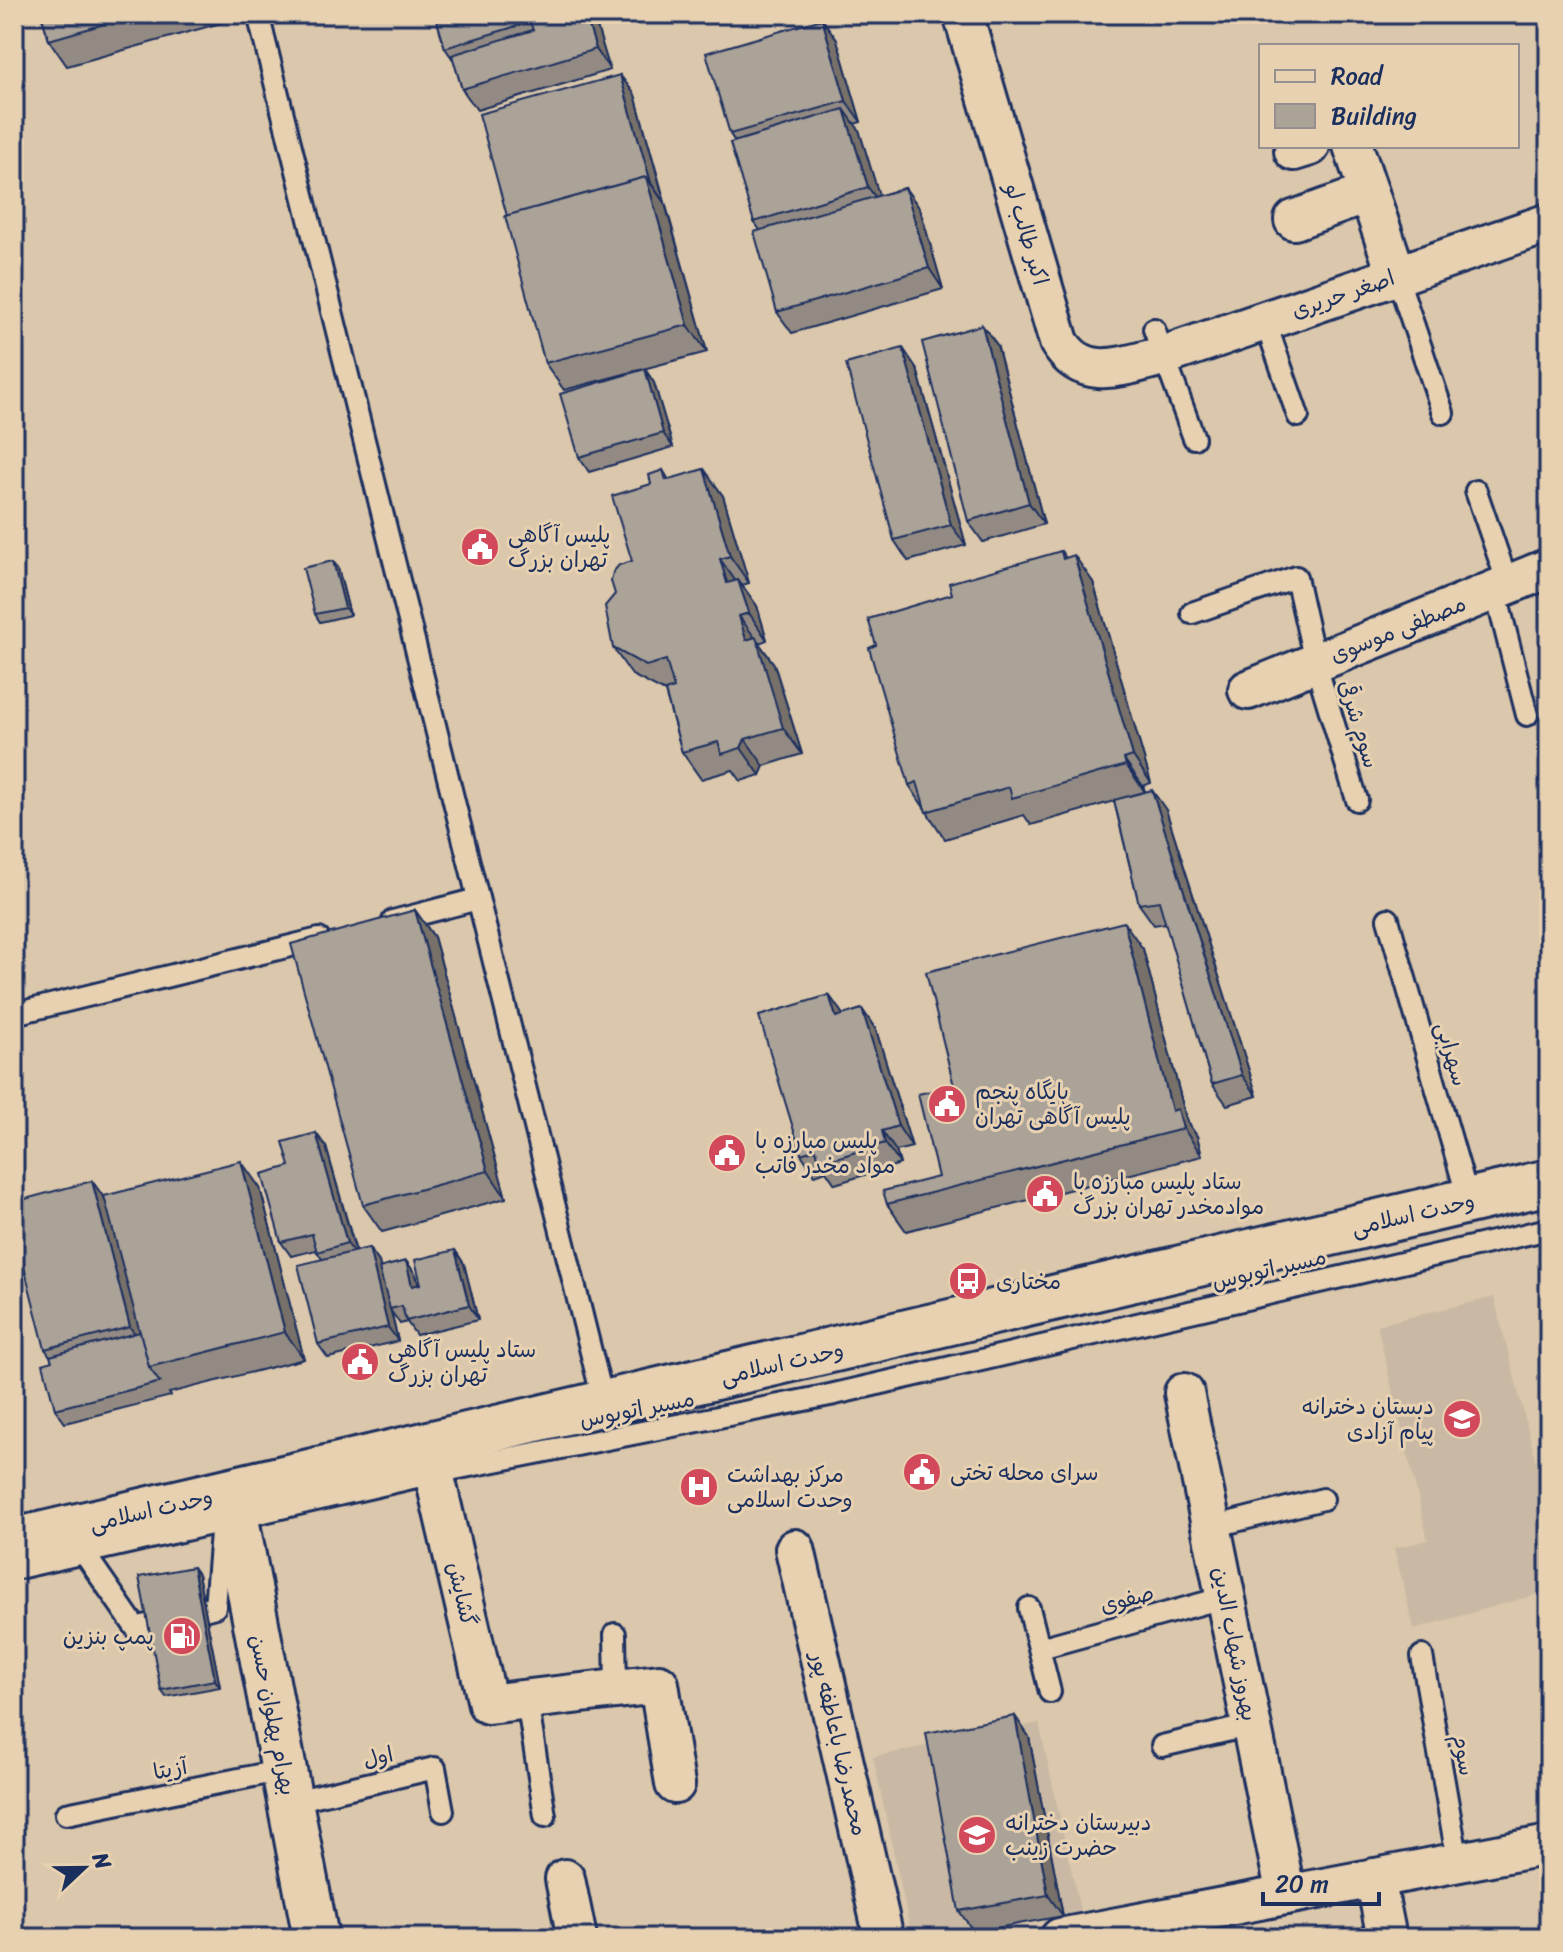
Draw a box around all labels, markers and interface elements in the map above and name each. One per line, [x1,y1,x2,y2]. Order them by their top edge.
legend [1259,44,1519,148]
text: Road [1331,55,1385,97]
text: Building [1331,95,1417,137]
street label: اکبر طالب لو [994,177,1060,290]
street label: اصغر حریری [1286,258,1400,330]
place label: پلیس آگاهی تهران بزرگ [508,515,610,579]
public building icon: پلیس آگاهی تهران بزرگ [459,526,501,568]
street label: مصطفی موسوی [1324,584,1472,674]
street label: سوم شرقی [1327,675,1391,773]
street label: سهرابی [1424,1017,1480,1091]
place label: پایگاه پنجم پلیس آگاهی تهران [975,1072,1131,1136]
public building icon: پایگاه پنجم پلیس آگاهی تهران [926,1083,968,1125]
place label: پلیس مبارزه با مواد مخدر فاتب [755,1121,895,1185]
public building icon: پلیس مبارزه با مواد مخدر فاتب [706,1132,748,1174]
place label: ستاد پلیس مبارزه با موادمخدر تهران بزرگ [1073,1162,1264,1226]
public building icon: ستاد پلیس مبارزه با موادمخدر تهران بزرگ [1024,1173,1066,1215]
street label: وحدت اسلامی [1347,1181,1479,1247]
street label: مسیر اتوبوس [1208,1237,1330,1301]
bus stop icon: مختاری [947,1260,989,1302]
place label: مختاری [996,1262,1061,1301]
place label: ستاد پلیس آگاهی تهران بزرگ [388,1330,536,1394]
street label: وحدت اسلامی [716,1330,848,1396]
public building icon: ستاد پلیس آگاهی تهران بزرگ [339,1341,381,1383]
street label: مسیر اتوبوس [576,1379,698,1439]
place label: دبستان دخترانه پیام آزادی [1302,1387,1434,1451]
school or university icon: دبستان دخترانه پیام آزادی [1441,1398,1483,1440]
public building icon: سرای محله تختی [901,1451,943,1493]
place label: سرای محله تختی [950,1453,1099,1492]
place label: مرکز بهداشت وحدت اسلامی [727,1455,853,1519]
hospital icon: مرکز بهداشت وحدت اسلامی [678,1466,720,1508]
street label: وحدت اسلامی [85,1477,217,1543]
street label: گشایش [436,1558,488,1630]
street label: بهروز شهاب الدین [1201,1563,1269,1725]
street label: صفوی [1095,1573,1159,1625]
fuel station icon: پمپ بنزین [161,1615,203,1657]
place label: پمپ بنزین [63,1617,154,1656]
street label: بهرام پهلوان حسن [238,1631,308,1799]
street label: محمدرضا باعاطفه پور [798,1646,879,1840]
street label: سوم [1441,1731,1487,1779]
street label: اول [359,1735,397,1779]
street label: آزیتا [149,1746,192,1791]
place label: دبیرستان دخترانه حضرت زینب [1005,1803,1151,1867]
school or university icon: دبیرستان دخترانه حضرت زینب [956,1814,998,1856]
north arrow [44,1828,124,1908]
text: N [81,1845,123,1876]
scale bar [1263,1856,1379,1906]
text: 20 m [1275,1863,1329,1905]

